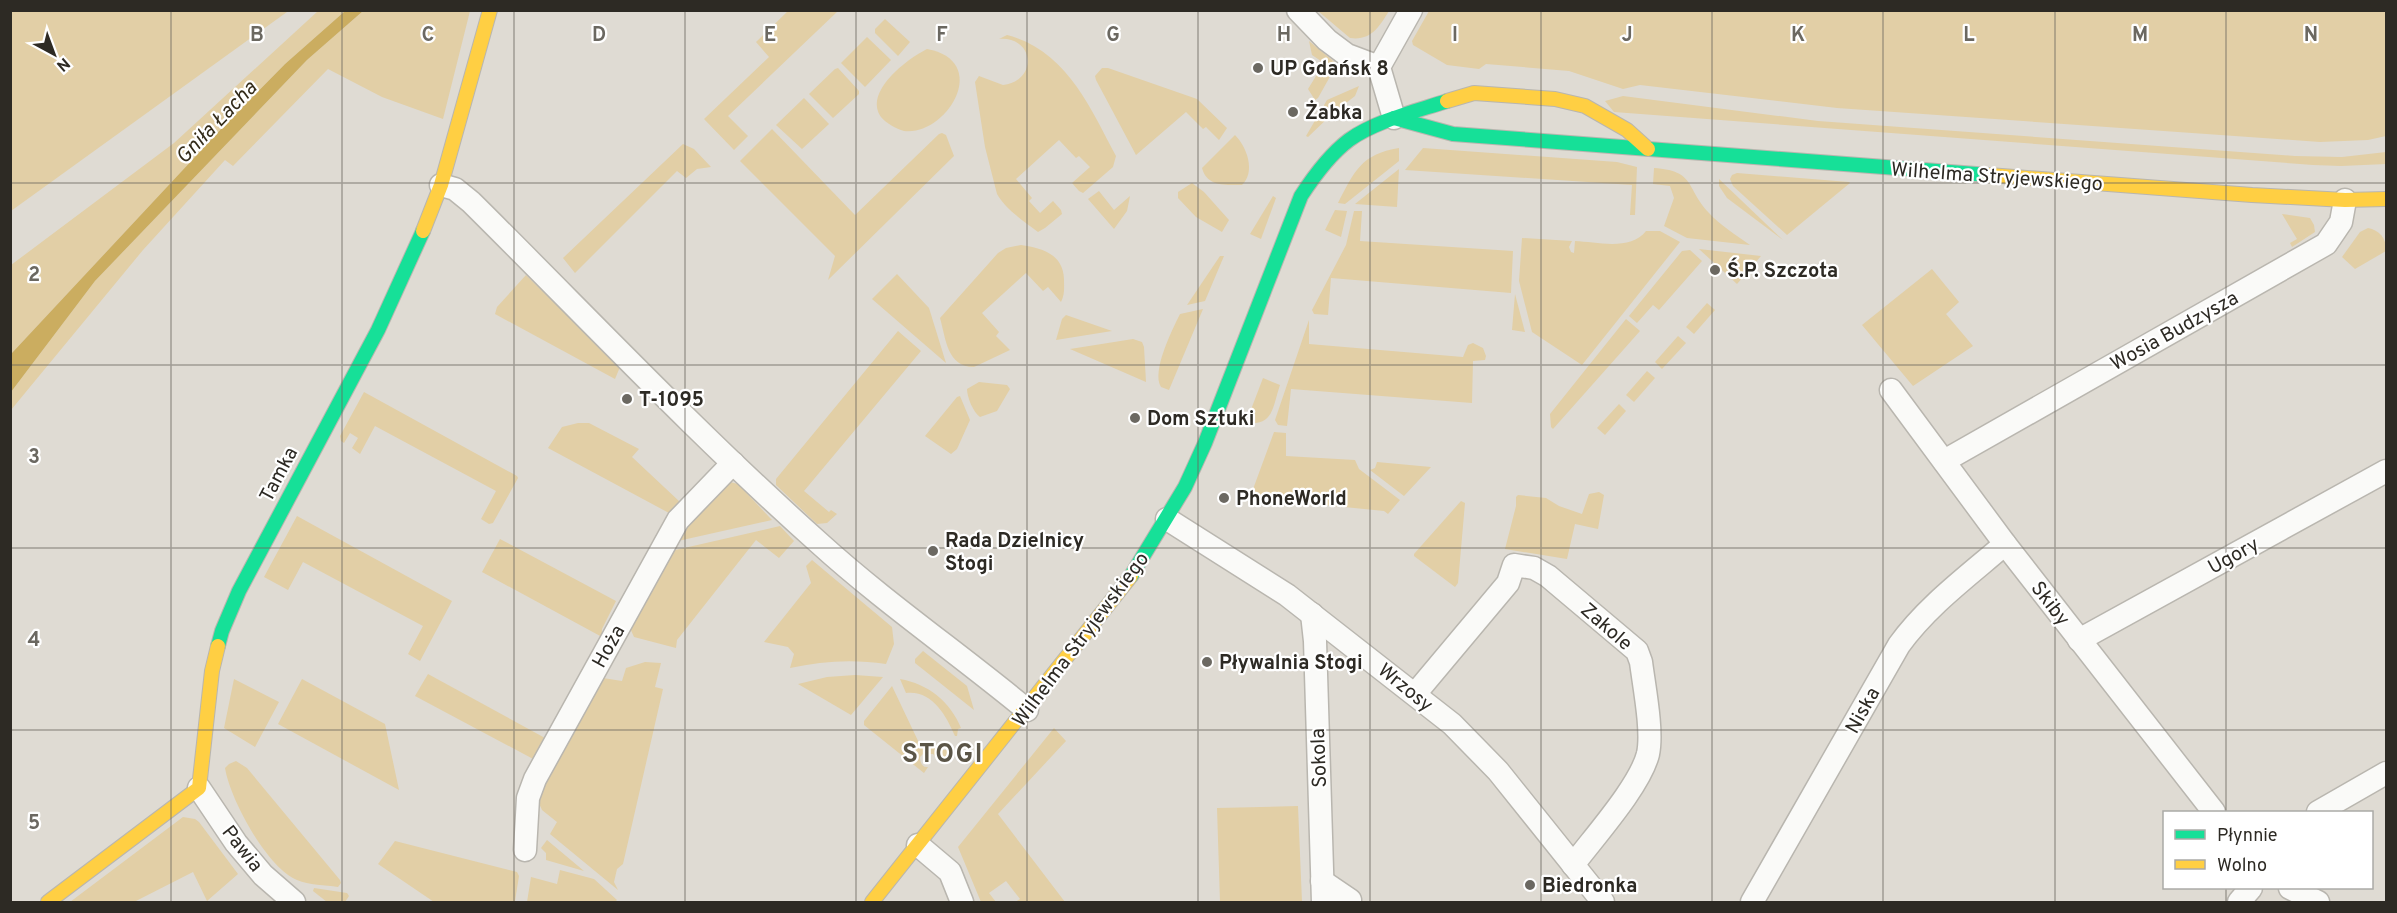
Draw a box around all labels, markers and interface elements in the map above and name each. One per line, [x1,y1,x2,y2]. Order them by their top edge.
text: B [250,23,264,49]
text: C [422,23,434,49]
text: D [592,23,606,49]
text: E [764,23,776,49]
text: F [936,23,948,49]
text: G [1106,23,1120,49]
text: H [1277,23,1291,49]
text: I [1452,23,1458,49]
text: J [1621,23,1633,49]
text: K [1791,23,1805,49]
text: L [1963,23,1975,49]
text: M [2132,23,2148,49]
text: N [2304,23,2318,49]
north arrow [24,24,84,84]
text: N [52,52,73,75]
place label: UP Gdańsk 8 [1270,57,1389,83]
marker: UP Gdańsk 8 [1251,61,1265,75]
water label: Gniła Łacha [171,75,264,170]
place label: Żabka [1305,99,1363,127]
marker: Żabka [1286,105,1300,119]
street label: Wilhelma Stryjewskiego [1890,158,2104,198]
place label: Ś.P. Szczota [1727,257,1838,285]
text: 2 [28,263,40,289]
marker: Ś.P. Szczota [1708,263,1722,277]
street label: Wosia Budzysza [2106,286,2244,378]
place label: T-1095 [639,388,704,414]
marker: T-1095 [620,392,634,406]
place label: Dom Sztuki [1147,407,1255,433]
marker: Dom Sztuki [1128,411,1142,425]
street label: Tamka [255,443,305,507]
text: 3 [28,445,40,471]
place label: PhoneWorld [1236,487,1347,513]
marker: PhoneWorld [1217,491,1231,505]
place label: Rada Dzielnicy Stogi [945,529,1084,578]
street label: Ugory [2204,532,2264,581]
marker: Rada Dzielnicy Stogi [926,544,940,558]
street label: Wilhelma Stryjewskiego [1007,548,1156,733]
street label: Skiby [2024,577,2075,632]
street label: Zakole [1574,598,1637,657]
street label: Hoża [587,621,632,673]
text: 4 [28,628,40,654]
place label: Pływalnia Stogi [1219,651,1363,677]
marker: Pływalnia Stogi [1200,655,1214,669]
street label: Wrzosy [1372,658,1438,719]
street label: Niska [1840,683,1887,739]
street label: Sokola [1306,728,1334,788]
district label: STOGI [902,739,984,772]
text: 5 [28,811,40,837]
legend [2163,811,2373,889]
street label: Pawia [215,821,268,878]
text: Płynnie [2217,825,2278,848]
text: Wolno [2217,855,2267,878]
place label: Biedronka [1542,874,1637,900]
marker: Biedronka [1523,878,1537,892]

